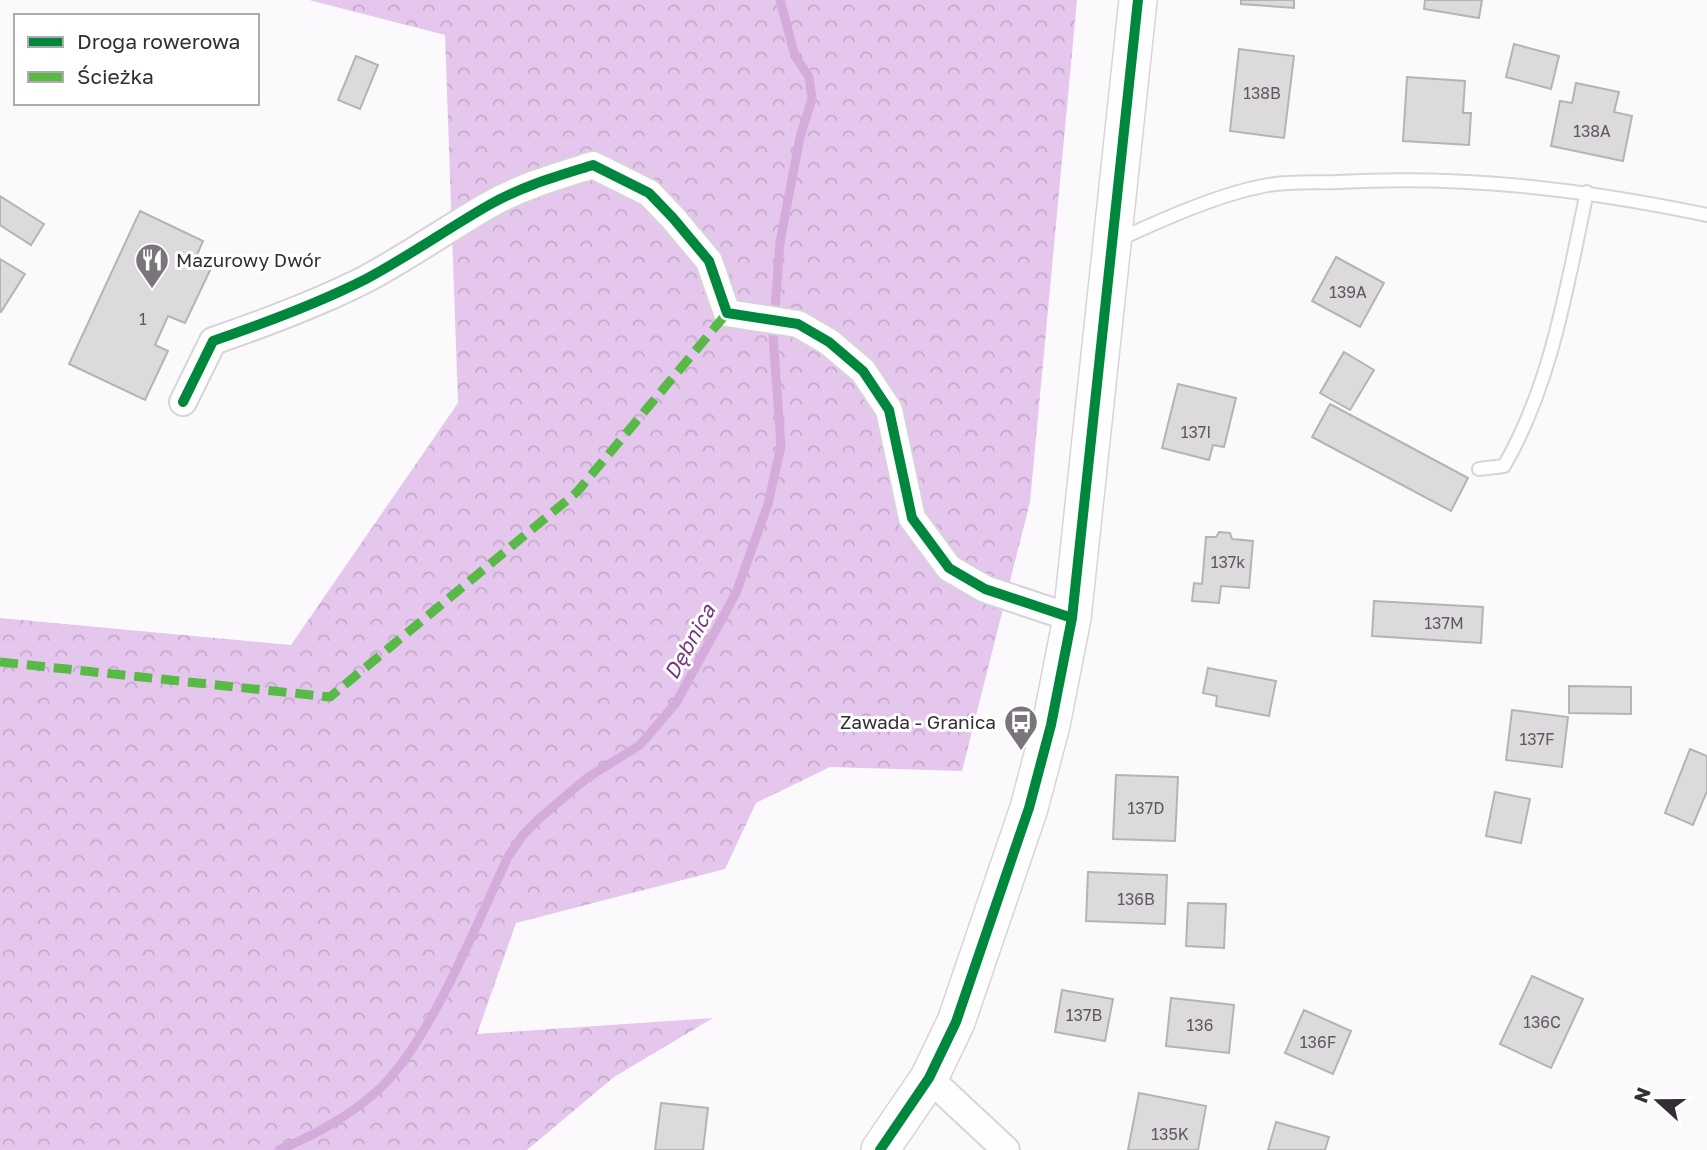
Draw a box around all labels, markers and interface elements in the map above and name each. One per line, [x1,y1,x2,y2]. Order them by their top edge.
legend [14,14,259,105]
text: Droga rowerowa [77,28,240,54]
text: Ścieżka [77,63,154,89]
house number: 138B [1243,83,1281,103]
house number: 138A [1573,121,1611,141]
restaurant icon: Mazurowy Dwór [133,241,171,290]
place label: Mazurowy Dwór [176,248,322,271]
house number: 139A [1329,282,1367,302]
house number: 1 [139,309,147,329]
house number: 137I [1181,422,1211,442]
house number: 137k [1211,552,1245,572]
water label: Dębnica [658,599,721,684]
house number: 137M [1424,613,1464,633]
bus stop icon: Zawada - Granica [1002,703,1040,752]
place label: Zawada - Granica [840,710,996,733]
house number: 137F [1519,729,1555,749]
house number: 137D [1128,798,1164,818]
house number: 136B [1117,889,1155,909]
house number: 137B [1066,1005,1102,1025]
house number: 136C [1523,1012,1561,1032]
house number: 136 [1187,1015,1213,1035]
house number: 136F [1300,1032,1336,1052]
north arrow [1623,1066,1693,1136]
text: N [1628,1084,1655,1106]
house number: 135K [1151,1124,1189,1144]

